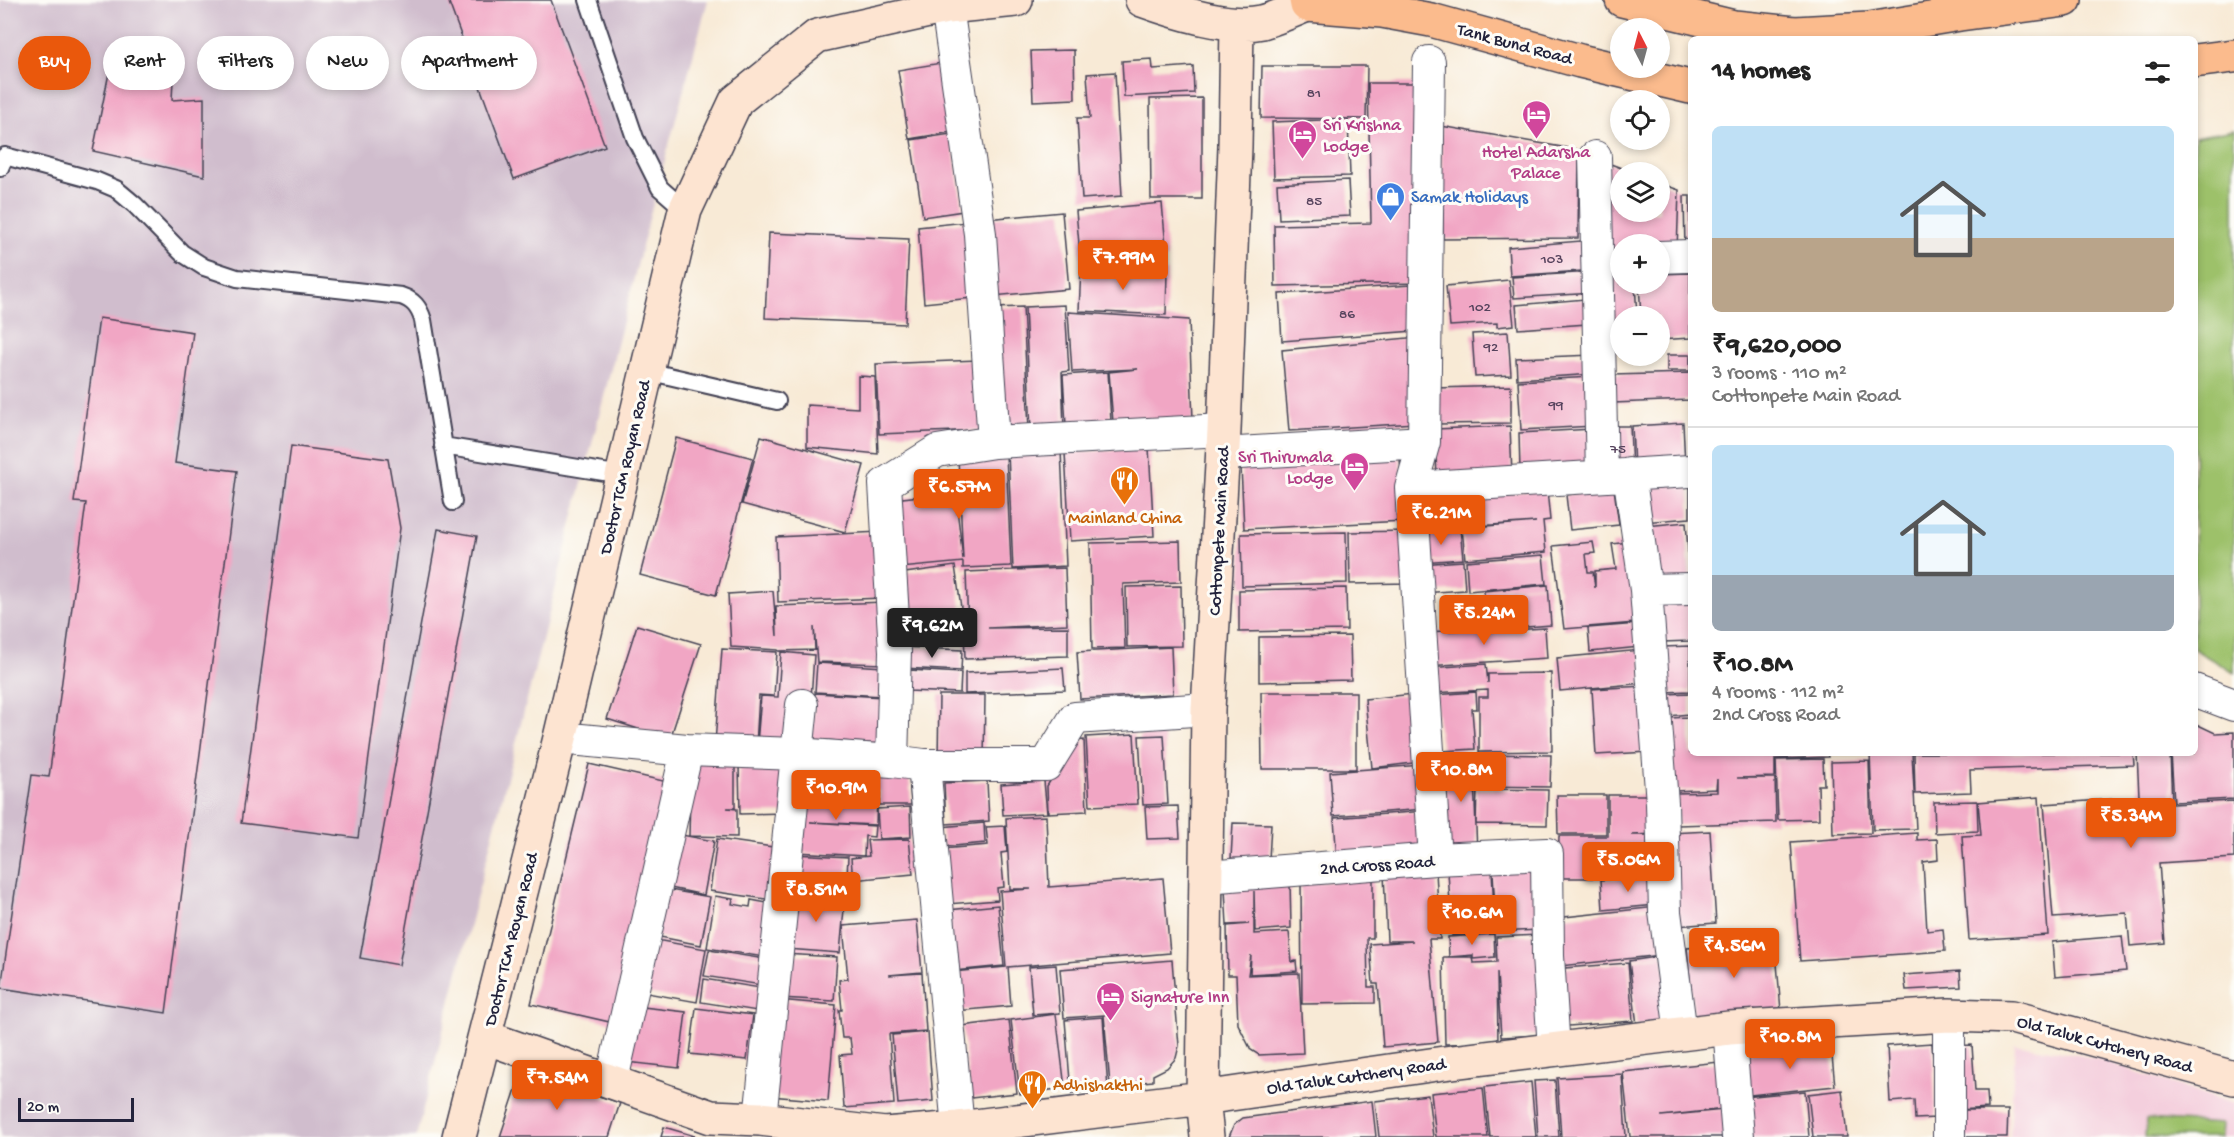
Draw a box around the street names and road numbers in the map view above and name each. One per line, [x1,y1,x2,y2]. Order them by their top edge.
street label: Tank Bund Road [1454,20,1575,71]
street label: Doctor TCM Royan Road [596,377,657,557]
street label: Cottonpete Main Road [1206,445,1235,616]
street label: Doctor TCM Royan Road [480,849,544,1029]
street label: 2nd Cross Road [1319,852,1436,881]
street label: Old Taluk Cutchery Road [2014,1012,2196,1079]
street label: Old Taluk Cutchery Road [1265,1054,1449,1100]

